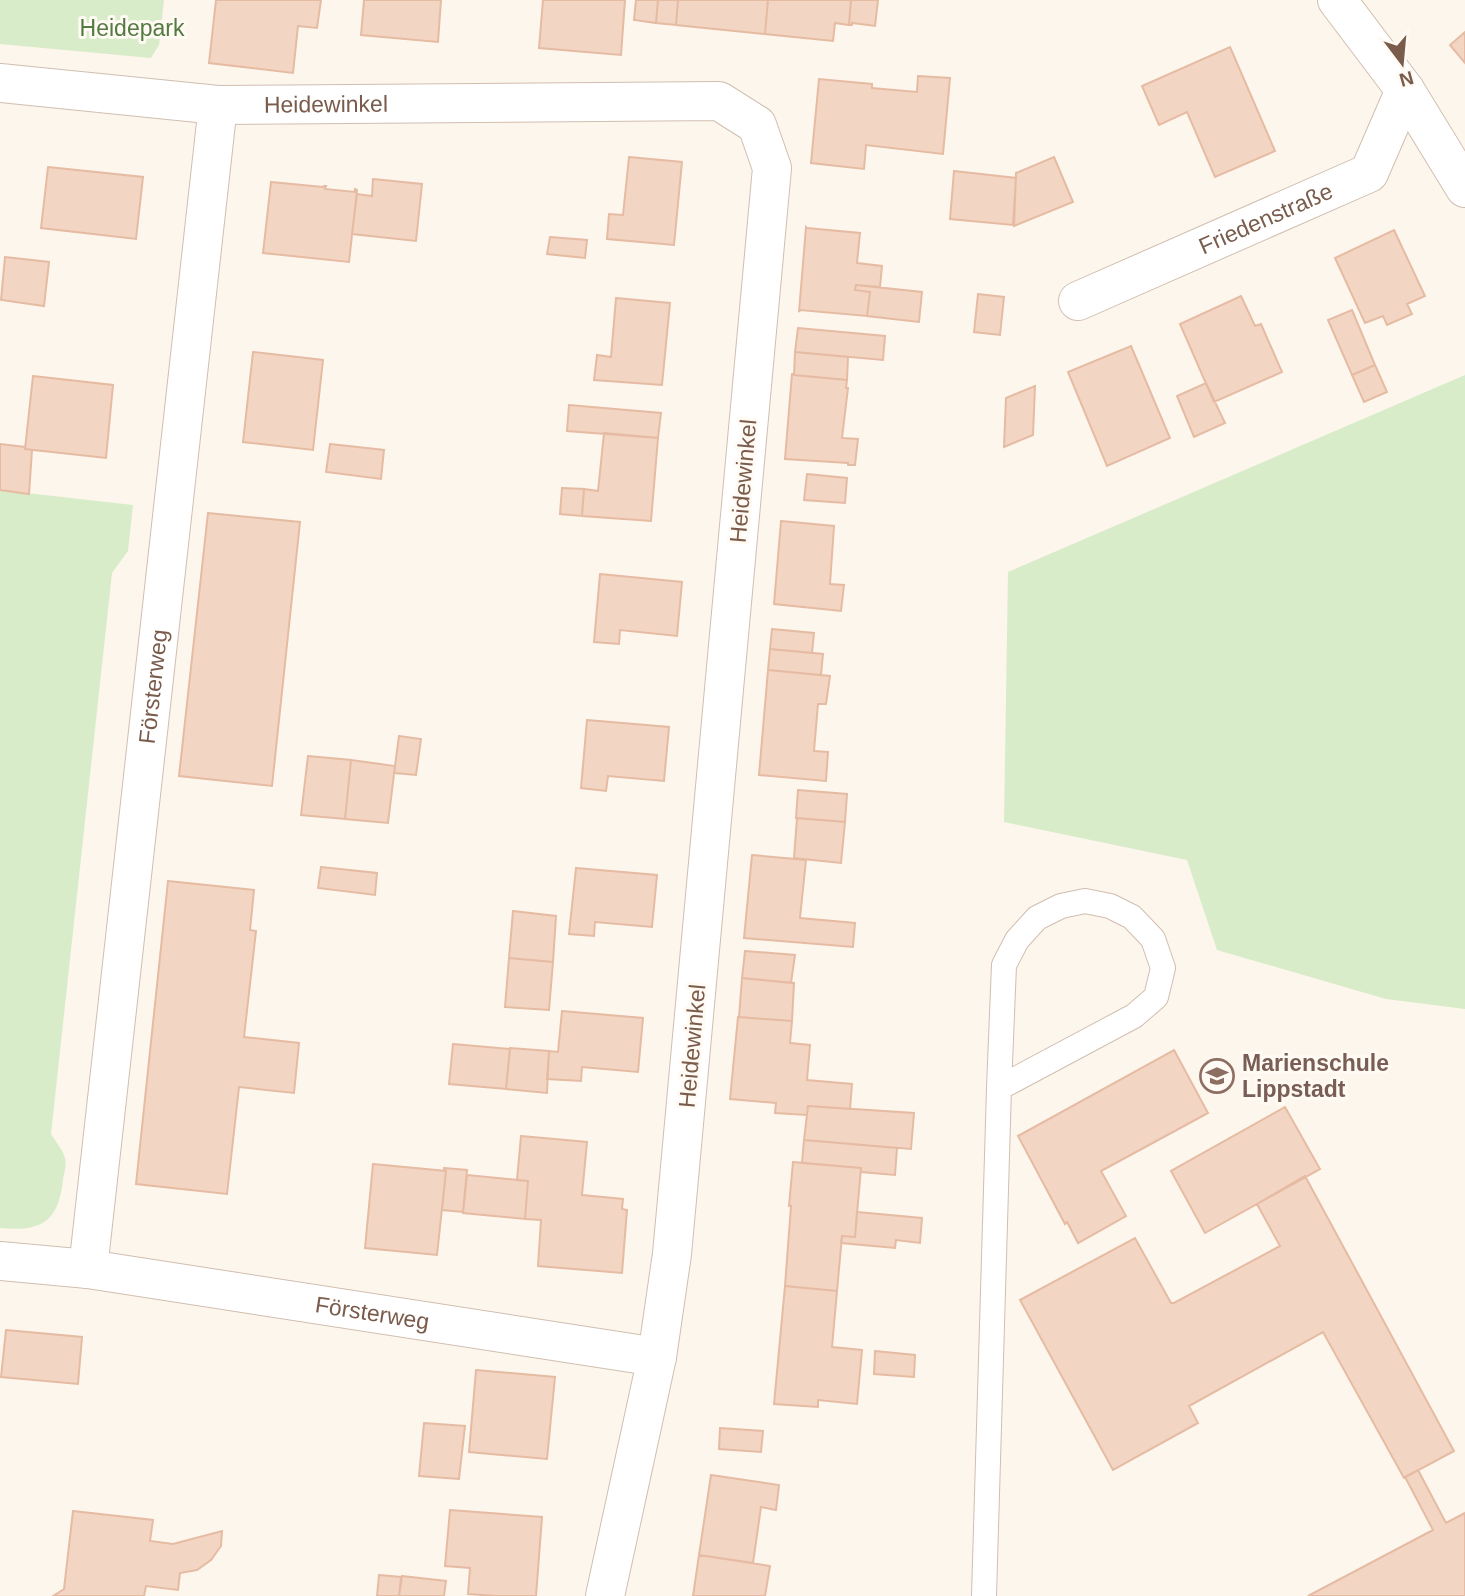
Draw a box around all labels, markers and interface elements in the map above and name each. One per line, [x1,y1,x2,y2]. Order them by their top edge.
park label: Heidepark [80,15,185,41]
north arrow [1367,28,1437,98]
text: N [1397,67,1416,91]
street label: Heidewinkel [264,91,388,118]
street label: Friedenstraße [1195,178,1336,259]
street label: Heidewinkel [725,418,761,544]
street label: Försterweg [134,628,172,745]
street label: Heidewinkel [674,983,710,1109]
place label: Marienschule Lippstadt [1242,1050,1389,1102]
school or university icon: Marienschule Lippstadt [1198,1057,1236,1095]
street label: Försterweg [313,1291,431,1335]

